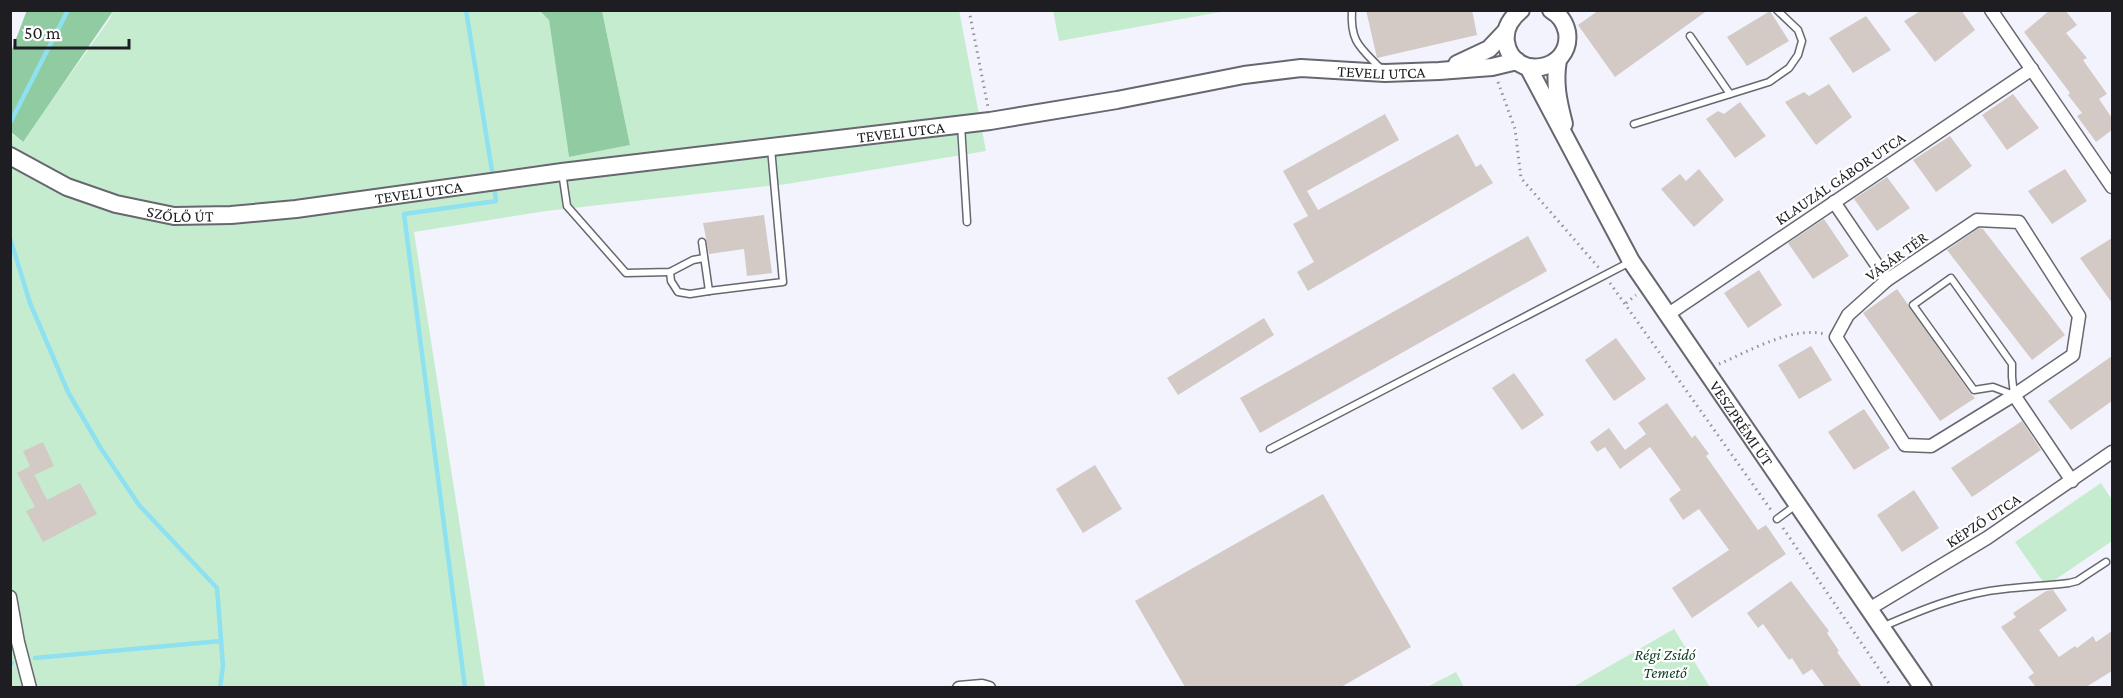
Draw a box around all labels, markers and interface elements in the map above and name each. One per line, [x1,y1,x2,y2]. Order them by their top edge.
scale bar [15,12,129,50]
text: 50 m [24,23,61,43]
street label: TEVELI UTCA [1337,62,1427,82]
street label: TEVELI UTCA [856,118,946,146]
street label: KLAUZÁL GÁBOR UTCA [1772,128,1909,228]
street label: TEVELI UTCA [374,178,464,207]
street label: SZŐLŐ ÚT [145,203,214,225]
street label: VÁSÁR TÉR [1862,228,1931,285]
street label: VESZPRÉMI ÚT [1706,378,1777,469]
street label: KÉPZŐ UTCA [1943,490,2024,551]
park label: Régi Zsidó Temető [1634,646,1697,681]

